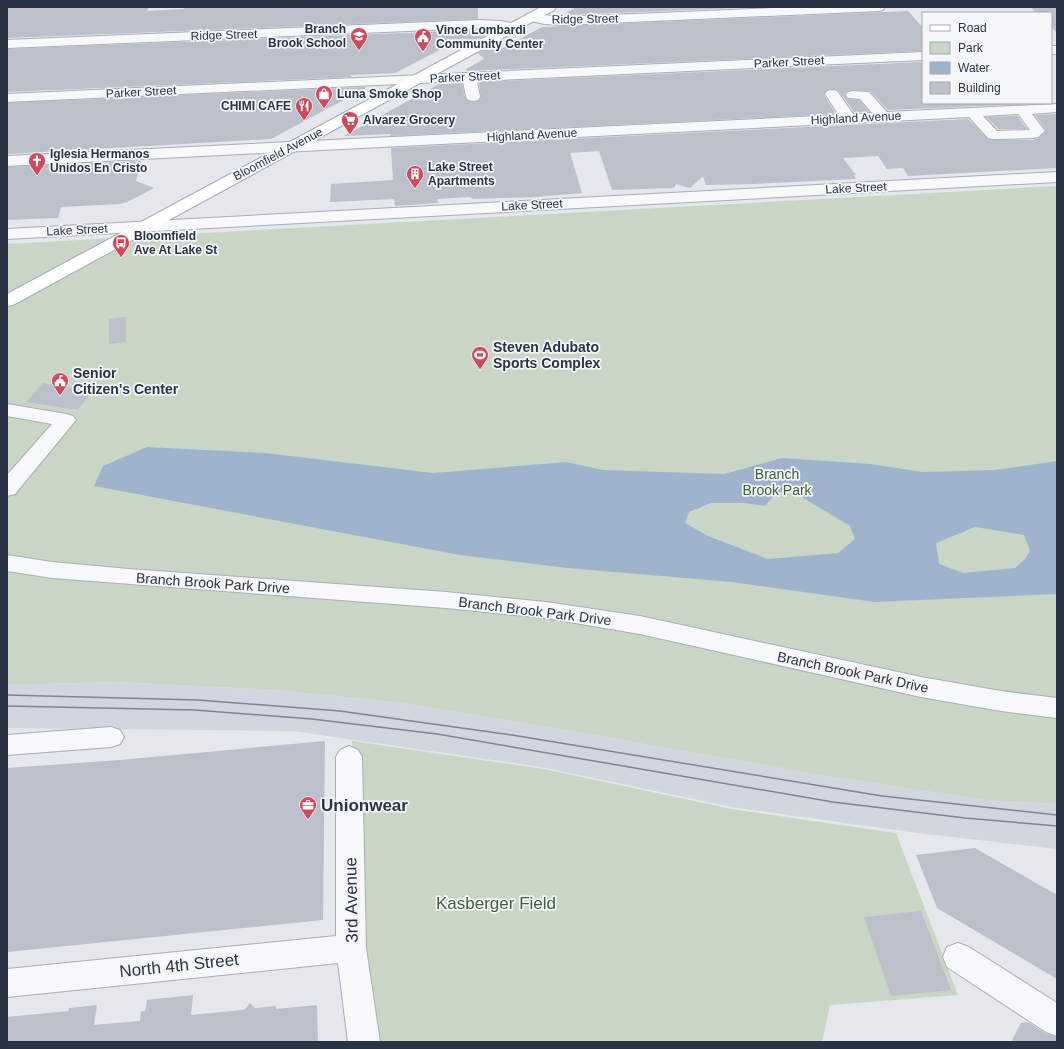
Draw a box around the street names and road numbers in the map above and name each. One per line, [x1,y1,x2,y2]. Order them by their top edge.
street label: Ridge Street [552,11,619,27]
street label: Ridge Street [190,27,258,43]
street label: Parker Street [753,53,825,71]
street label: Parker Street [429,68,501,86]
street label: Parker Street [105,83,177,101]
street label: Highland Avenue [810,109,902,127]
street label: Bloomfield Avenue [231,124,325,183]
street label: Highland Avenue [486,126,578,144]
street label: Lake Street [825,179,888,197]
street label: Lake Street [501,196,564,214]
street label: Lake Street [46,221,109,239]
street label: Branch Brook Park Drive [136,570,291,596]
street label: Branch Brook Park Drive [458,594,613,628]
street label: Branch Brook Park Drive [776,648,930,696]
street label: 3rd Avenue [341,857,362,943]
street label: North 4th Street [118,950,240,981]

